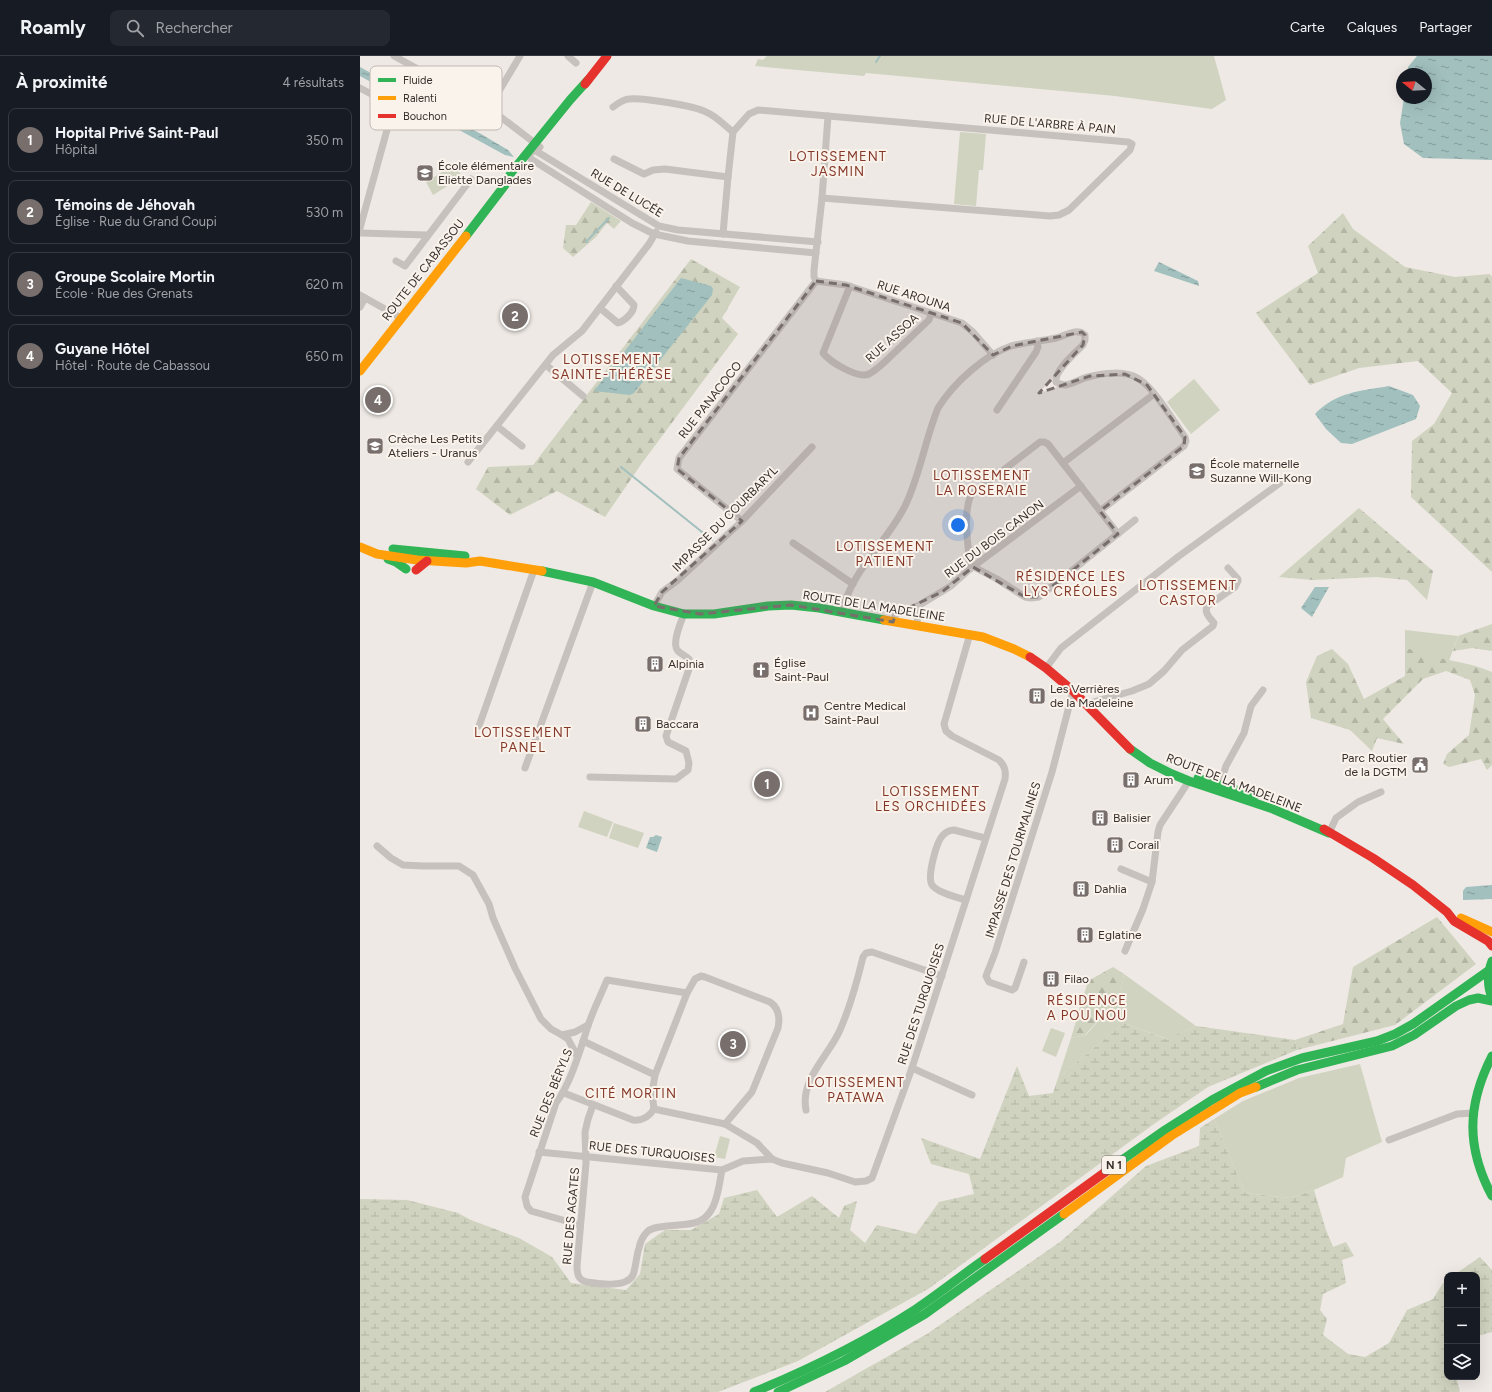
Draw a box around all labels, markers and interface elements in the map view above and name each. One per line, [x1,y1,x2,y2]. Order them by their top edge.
search box [110,10,390,46]
text: Roamly [20,16,86,39]
icon: search [124,17,146,39]
text: Rechercher [156,19,233,37]
text: Carte [1290,19,1325,36]
text: Calques [1347,19,1397,36]
text: Partager [1419,19,1472,36]
legend [370,66,502,130]
north arrow [1396,68,1432,104]
text: À proximité [16,72,107,92]
text: Fluide [403,74,433,87]
text: 4 résultats [283,75,344,90]
text: Ralenti [403,92,437,105]
text: Bouchon [403,110,447,123]
street label: RUE DE L'ARBRE À PAIN [984,111,1116,137]
text: Hopital Privé Saint-Paul [55,124,219,142]
text: 1 [27,133,33,148]
text: 350 m [306,133,343,148]
text: Hôpital [55,142,97,157]
district label: LOTISSEMENT JASMIN [789,149,887,179]
place label: École élémentaire Eliette Danglades [438,159,534,187]
school or university icon: École élémentaire Eliette Danglades [415,163,435,183]
street label: RUE DE LUCÉE [588,166,666,220]
text: Témoins de Jéhovah [55,196,195,214]
text: 2 [26,205,34,220]
text: 530 m [306,205,343,220]
text: Église · Rue du Grand Coupi [55,214,217,229]
street label: ROUTE DE CABASSOU [379,216,467,324]
text: Groupe Scolaire Mortin [55,268,215,286]
text: 3 [26,277,34,292]
text: 620 m [306,277,343,292]
street label: RUE AROUNA [875,277,953,315]
text: École · Rue des Grenats [55,286,193,301]
pin: 2 [502,301,528,331]
street label: RUE ASSOA [863,311,921,365]
text: Guyane Hôtel [55,340,149,358]
text: 4 [26,349,34,364]
text: 650 m [306,349,343,364]
district label: LOTISSEMENT SAINTE-THÉRÈSE [552,352,672,382]
text: Hôtel · Route de Cabassou [55,358,210,373]
street label: RUE PANACOCO [675,359,745,441]
pin: 4 [365,385,391,415]
place label: Crèche Les Petits Ateliers - Uranus [388,432,483,460]
school or university icon: Crèche Les Petits Ateliers - Uranus [365,436,385,456]
place label: École maternelle Suzanne Will-Kong [1210,457,1312,485]
school or university icon: École maternelle Suzanne Will-Kong [1187,461,1207,481]
street label: IMPASSE DU COURBARYL [669,463,781,575]
district label: LOTISSEMENT LA ROSERAIE [933,468,1031,498]
street label: RUE DU BOIS CANON [942,497,1046,581]
your location [948,515,968,535]
district label: LOTISSEMENT PATIENT [836,539,934,569]
district label: RÉSIDENCE LES LYS CRÉOLES [1016,569,1126,599]
district label: LOTISSEMENT CASTOR [1139,578,1237,608]
street label: ROUTE DE LA MADELEINE [802,588,946,624]
building icon: Alpinia [645,654,665,674]
place label: Église Saint-Paul [774,656,829,684]
place label: Alpinia [668,657,704,671]
church icon: Église Saint-Paul [751,660,771,680]
place label: Les Verrières de la Madeleine [1050,682,1134,710]
building icon: Les Verrières de la Madeleine [1027,686,1047,706]
place label: Centre Medical Saint-Paul [824,699,906,727]
hospital icon: Centre Medical Saint-Paul [801,703,821,723]
building icon: Baccara [633,714,653,734]
place label: Baccara [656,717,699,731]
district label: LOTISSEMENT PANEL [474,725,572,755]
street label: ROUTE DE LA MADELEINE [1164,751,1304,815]
place label: Parc Routier de la DGTM [1341,751,1407,779]
public building icon: Parc Routier de la DGTM [1410,755,1430,775]
pin: 1 [754,769,780,799]
building icon: Arum [1121,770,1141,790]
place label: Arum [1144,773,1173,787]
street label: IMPASSE DES TOURMALINES [983,780,1043,940]
district label: LOTISSEMENT LES ORCHIDÉES [875,784,987,814]
building icon: Balisier [1090,808,1110,828]
place label: Balisier [1113,811,1151,825]
building icon: Corail [1105,835,1125,855]
place label: Corail [1128,838,1159,852]
building icon: Dahlia [1071,879,1091,899]
place label: Dahlia [1094,882,1127,896]
building icon: Eglatine [1075,925,1095,945]
place label: Eglatine [1098,928,1142,942]
street label: RUE DES TURQUOISES [895,942,947,1066]
building icon: Filao [1041,969,1061,989]
place label: Filao [1064,972,1089,986]
district label: RÉSIDENCE A POU NOU [1047,993,1127,1023]
pin: 3 [720,1029,746,1059]
street label: RUE DES BÉRYLS [527,1047,575,1139]
district label: LOTISSEMENT PATAWA [807,1075,905,1105]
district label: CITÉ MORTIN [585,1086,677,1101]
street label: RUE DES TURQUOISES [588,1138,716,1166]
road number: N 1 [1102,1156,1126,1174]
street label: RUE DES AGATES [560,1167,582,1265]
map controls [1444,1272,1480,1380]
button: + [1444,1272,1480,1308]
button: − [1444,1308,1480,1344]
button: layers [1444,1344,1480,1380]

